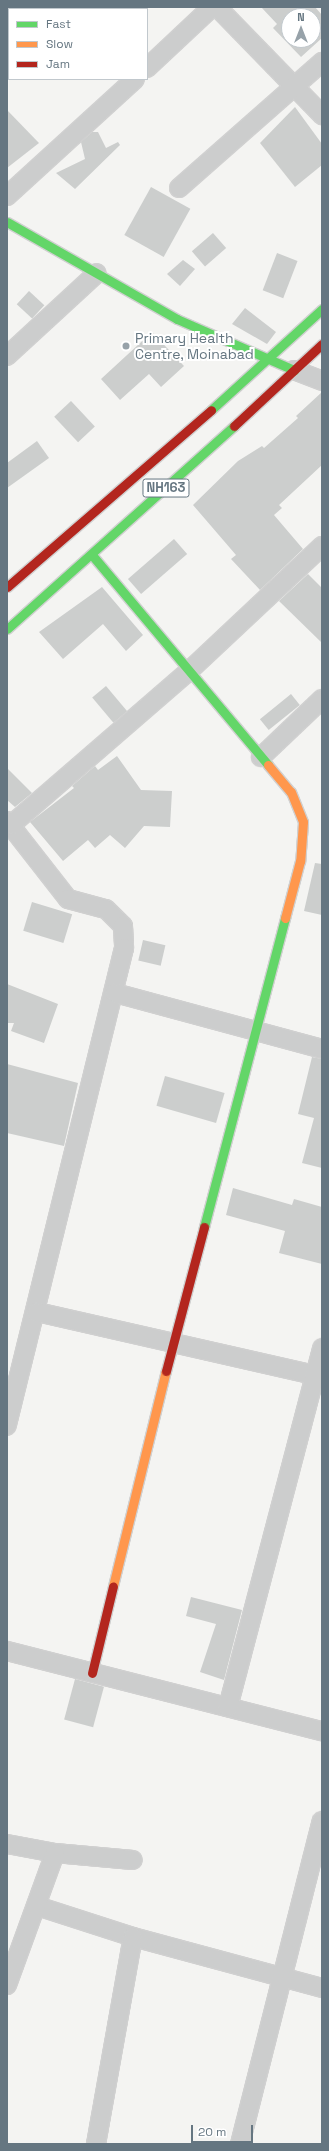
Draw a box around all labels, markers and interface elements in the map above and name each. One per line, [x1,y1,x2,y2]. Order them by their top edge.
legend [8,8,148,80]
north arrow [281,8,321,48]
text: N [297,10,305,24]
text: Fast [46,16,71,32]
text: Slow [46,36,73,52]
text: Jam [46,56,70,72]
place label: Primary Health Centre, Moinabad [135,330,254,362]
marker: Primary Health Centre, Moinabad [120,340,132,352]
road number: NH163 [142,477,190,499]
scale bar [193,2117,255,2143]
text: 20 m [198,2124,226,2140]

